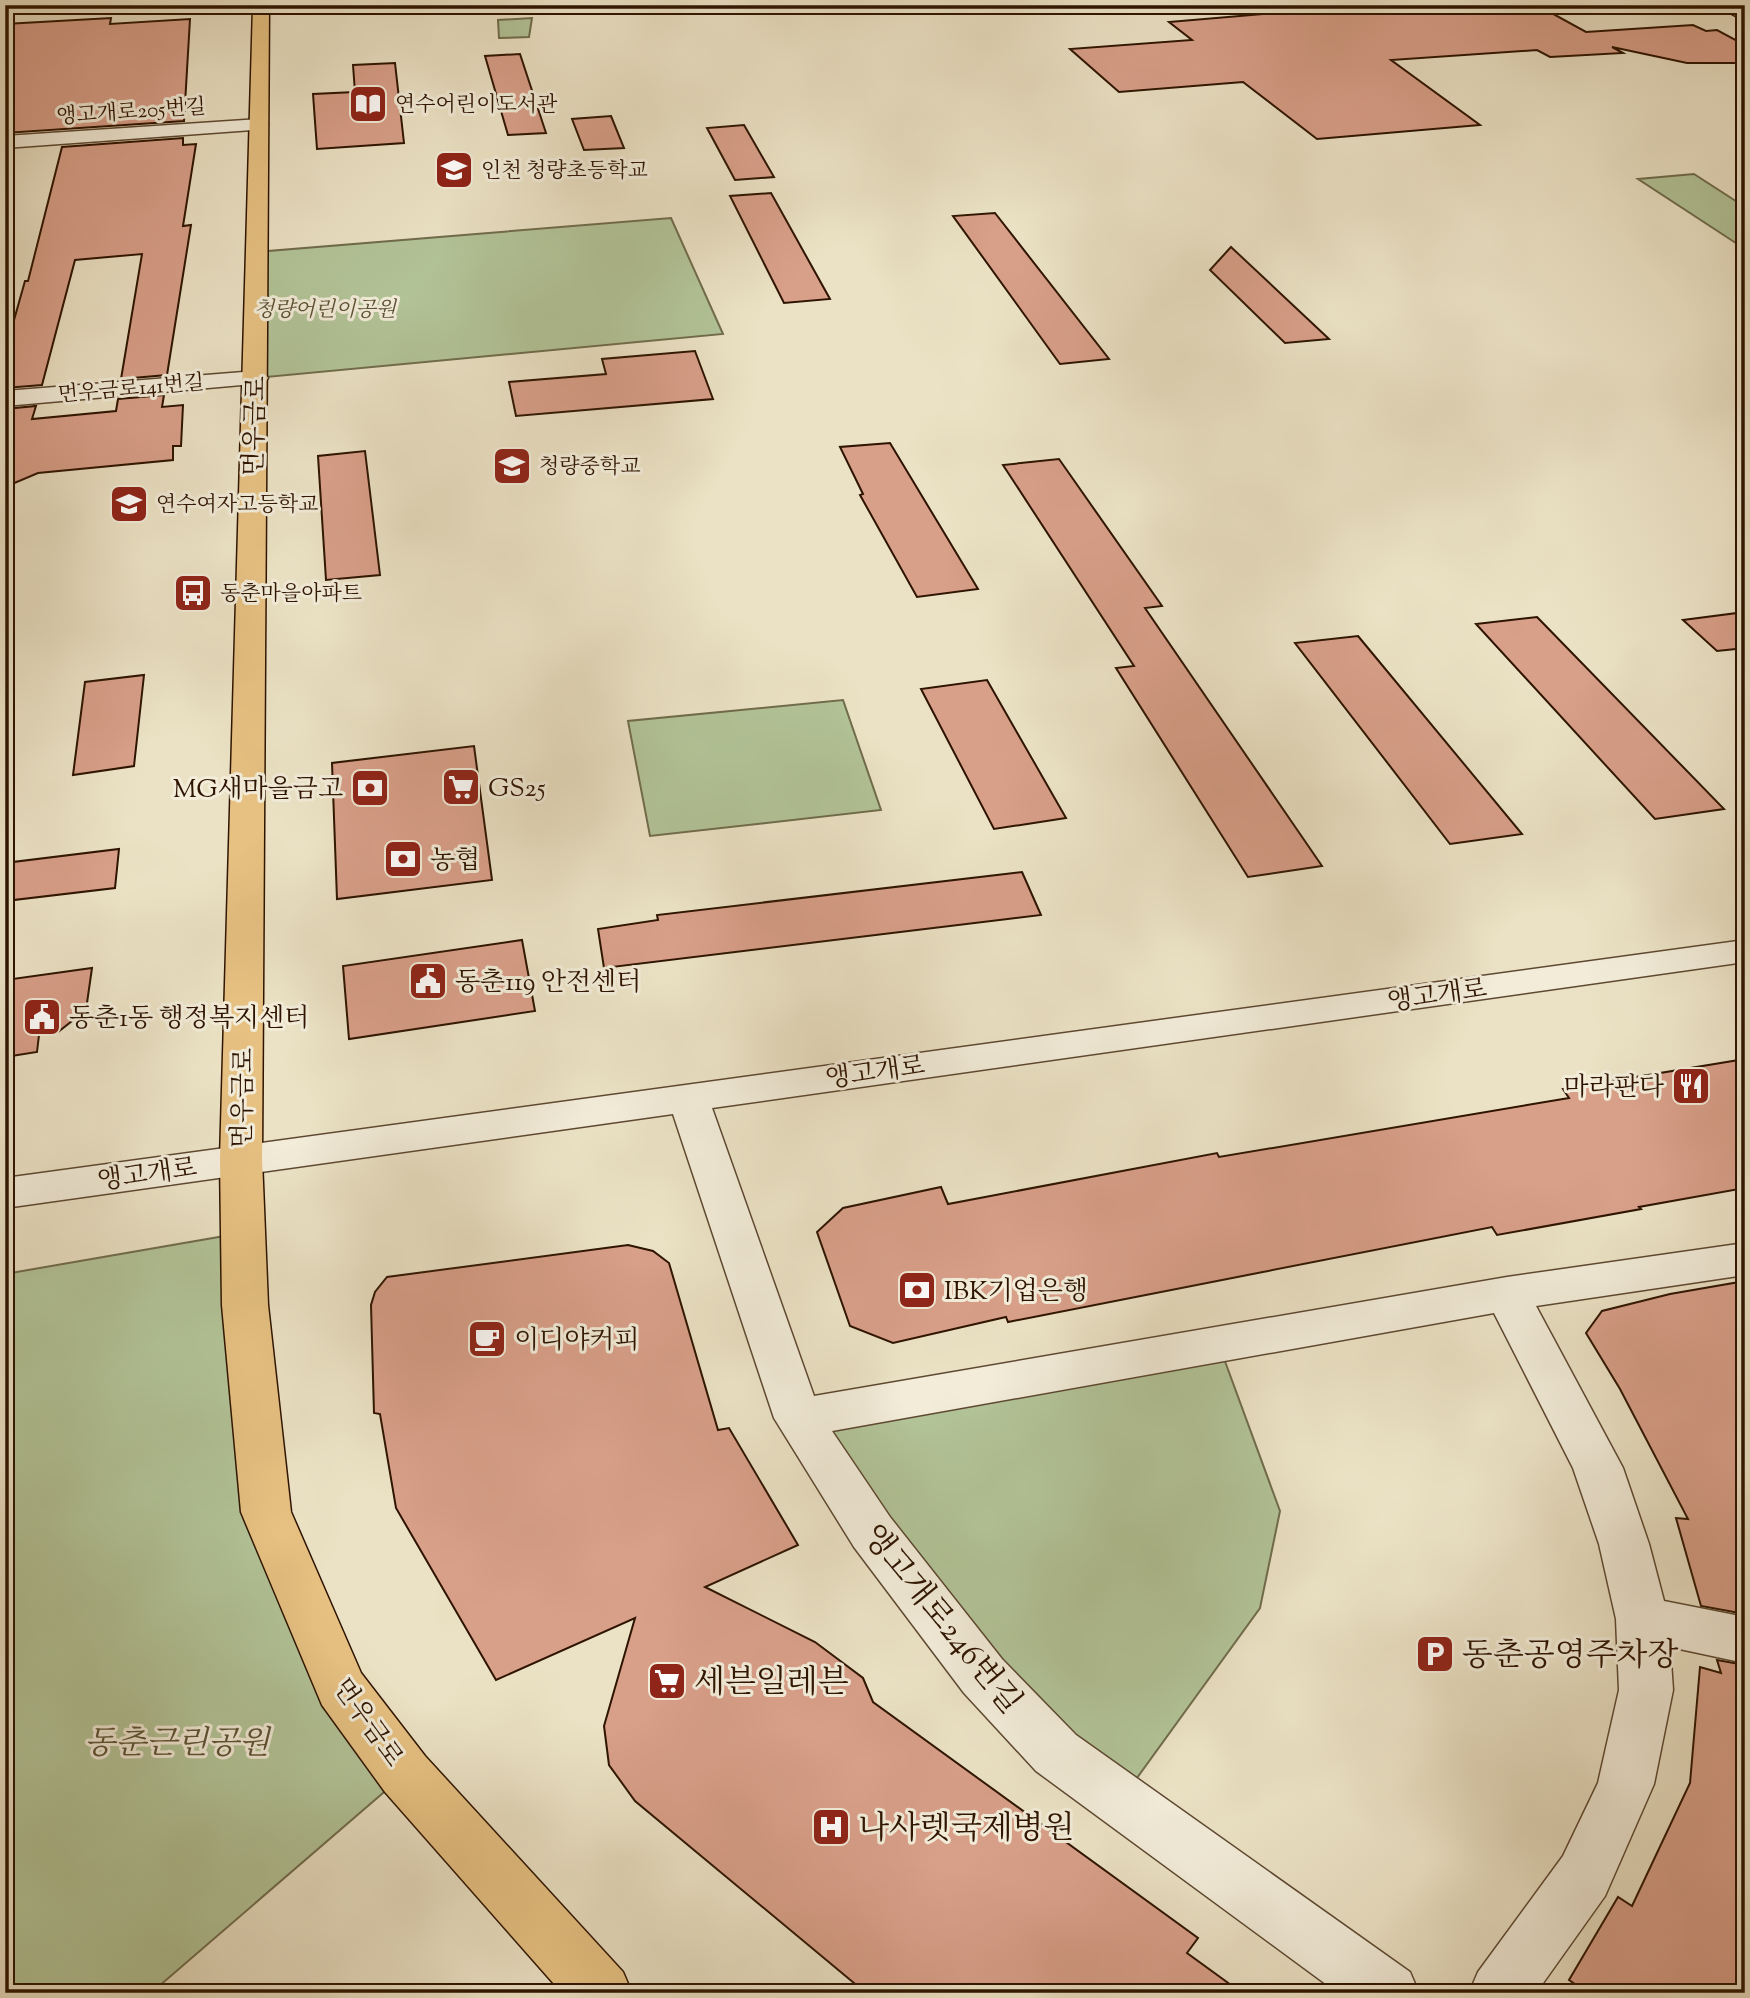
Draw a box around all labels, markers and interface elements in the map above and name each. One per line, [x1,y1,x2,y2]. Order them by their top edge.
library icon: 연수어린이도서관 [347,83,389,125]
place label: 연수어린이도서관 [395,91,558,121]
street label: 앵고개로205번길 [55,93,207,133]
school or university icon: 인천 청량초등학교 [433,149,475,191]
place label: 인천 청량초등학교 [481,157,648,187]
park label: 청량어린이공원 [254,296,398,326]
street label: 먼우금로141번길 [57,369,205,411]
street label: 먼우금로 [236,375,277,477]
school or university icon: 청량중학교 [491,445,533,487]
place label: 청량중학교 [539,453,640,483]
school or university icon: 연수여자고등학교 [108,483,150,525]
place label: 연수여자고등학교 [156,491,318,521]
bus stop icon: 동춘마을아파트 [172,572,214,614]
place label: 동춘마을아파트 [220,580,362,610]
supermarket icon: GS25 [440,766,482,808]
bank icon: MG새마을금고 [349,767,391,809]
place label: GS25 [488,771,546,808]
place label: MG새마을금고 [173,772,343,809]
bank icon: 농협 [382,838,424,880]
place label: 농협 [430,843,480,880]
public building icon: 동춘119 안전센터 [407,960,449,1002]
place label: 동춘119 안전센터 [455,965,641,1002]
street label: 앵고개로 [1385,971,1490,1022]
public building icon: 동춘1동 행정복지센터 [21,996,63,1038]
place label: 동춘1동 행정복지센터 [69,1001,309,1038]
street label: 먼우금로 [225,1047,264,1149]
street label: 앵고개로 [823,1048,928,1099]
restaurant icon: 마라판다 [1670,1065,1712,1107]
place label: 마라판다 [1564,1070,1664,1107]
street label: 앵고개로 [95,1150,200,1201]
bank icon: IBK기업은행 [896,1269,938,1311]
place label: IBK기업은행 [944,1274,1088,1311]
cafe icon: 이디야커피 [466,1318,508,1360]
place label: 이디야커피 [514,1323,640,1360]
street label: 앵고개로246번길 [850,1515,1032,1725]
parking icon: 동춘공영주차장 [1414,1633,1456,1675]
place label: 동춘공영주차장 [1462,1634,1678,1680]
supermarket icon: 세븐일레븐 [646,1660,688,1702]
place label: 세븐일레븐 [694,1661,849,1707]
street label: 먼우금로 [323,1672,411,1775]
park label: 동춘근린공원 [84,1722,272,1768]
hospital icon: 나사렛국제병원 [810,1806,852,1848]
place label: 나사렛국제병원 [858,1807,1074,1853]

